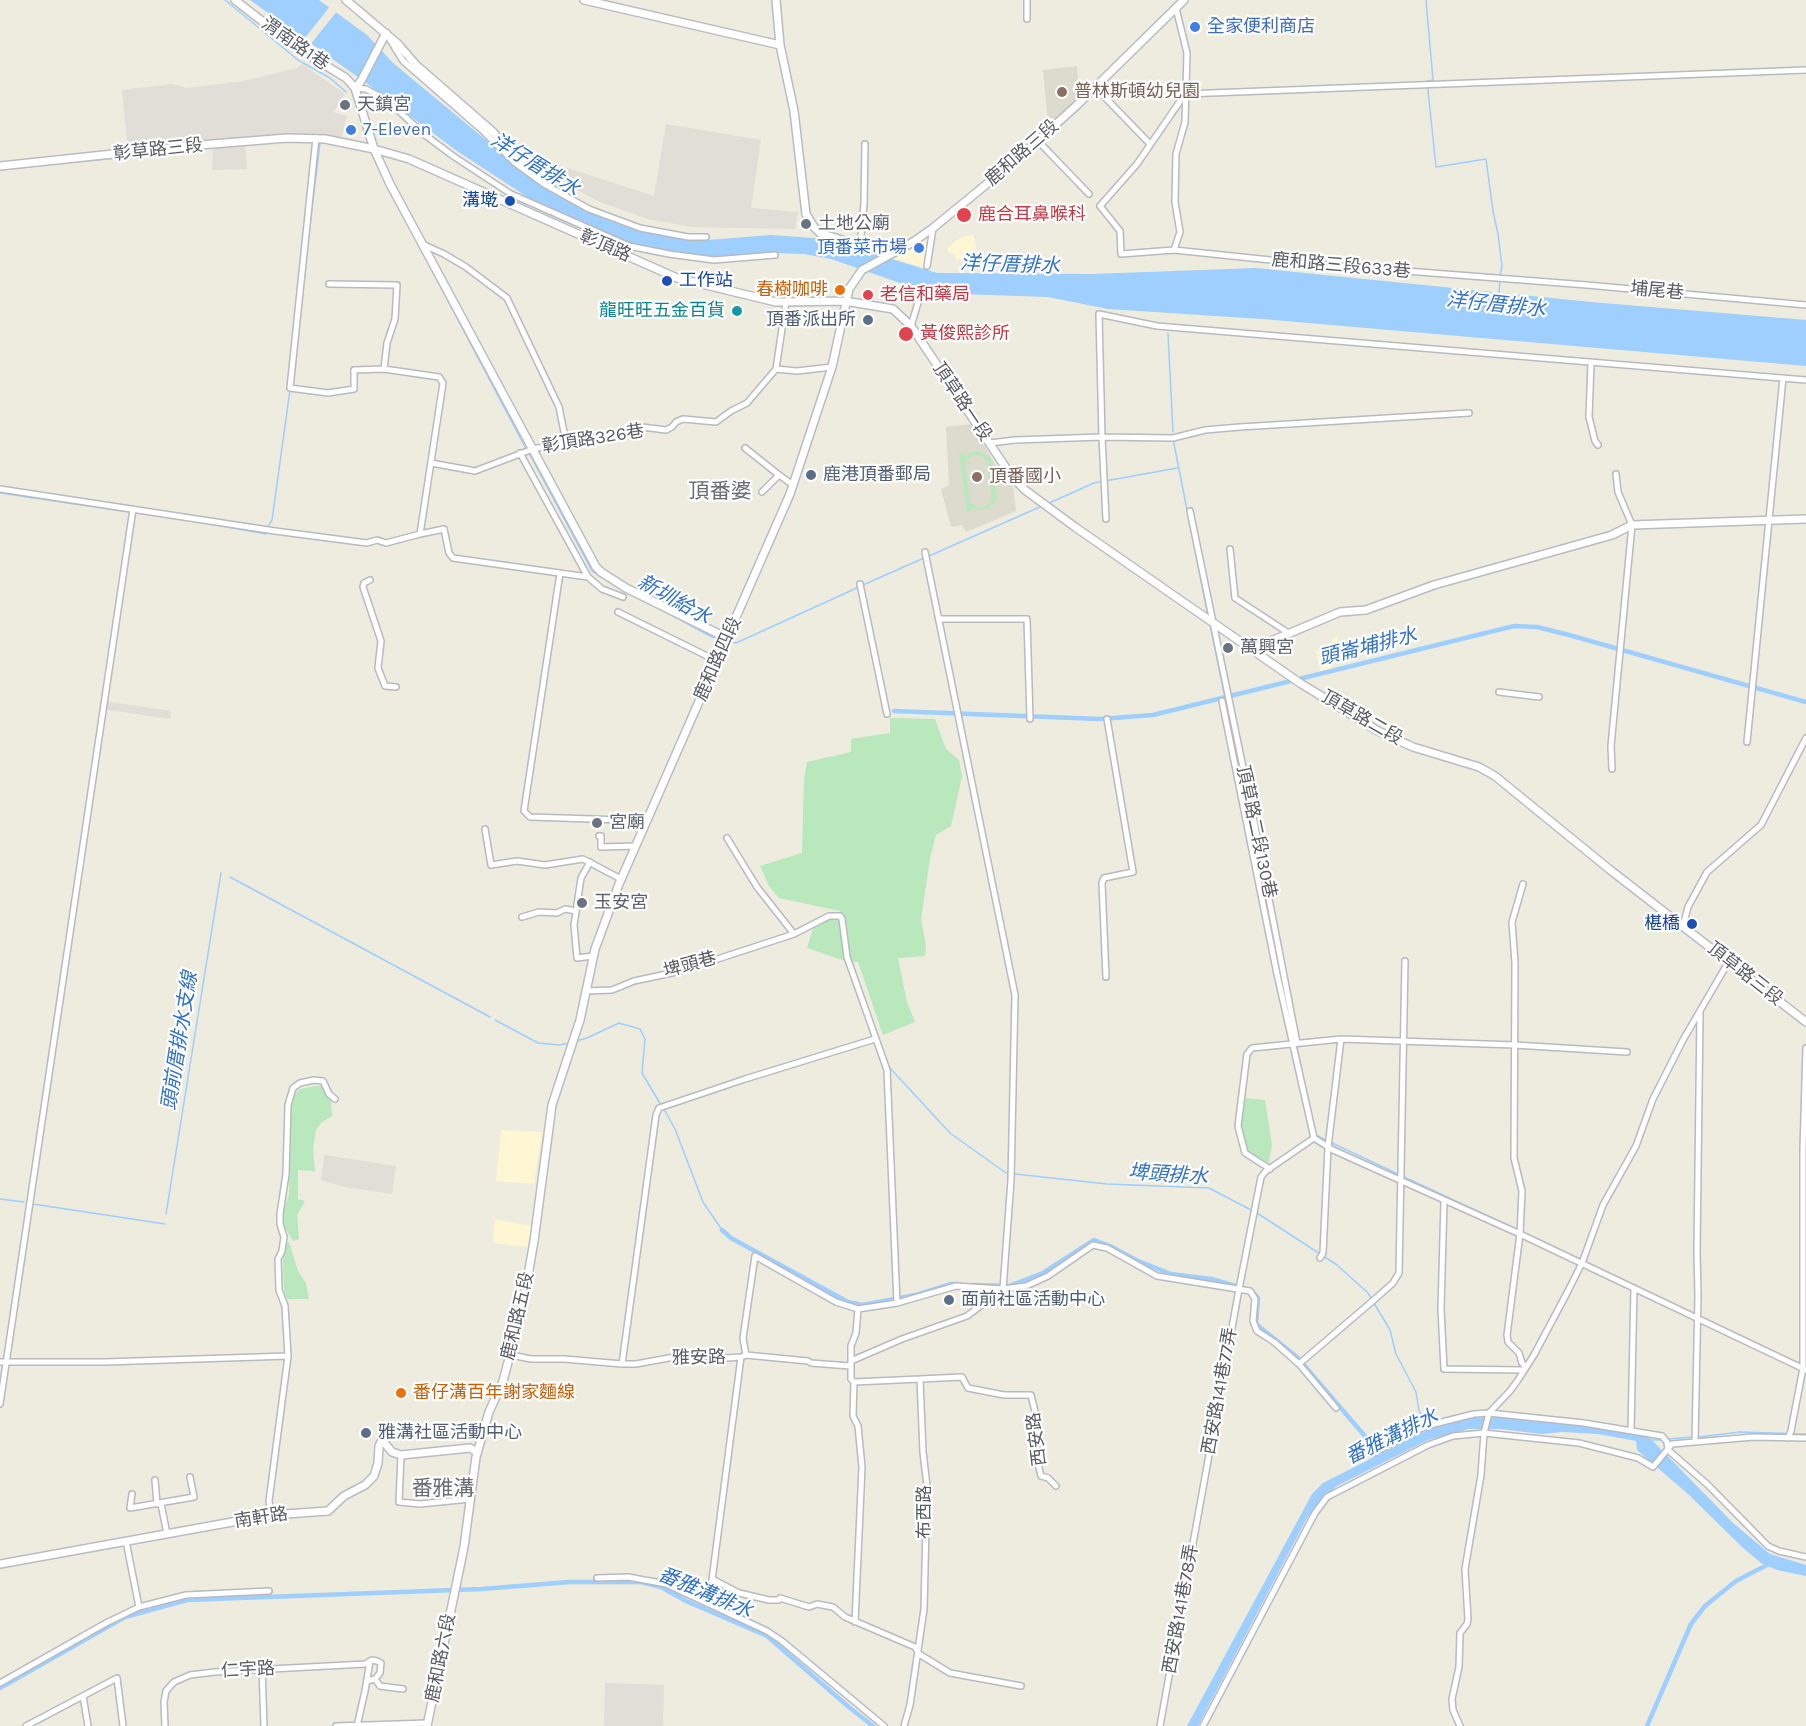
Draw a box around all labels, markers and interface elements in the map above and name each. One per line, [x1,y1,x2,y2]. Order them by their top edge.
street label: 渭南路1巷 [257,13,333,75]
place label: 全家便利商店 [1207,16,1315,38]
marker: 全家便利商店 [1188,20,1202,34]
place label: 普林斯頓幼兒園 [1074,81,1200,103]
marker: 普林斯頓幼兒園 [1055,85,1069,99]
place label: 天鎮宮 [357,94,411,116]
marker: 天鎮宮 [338,98,352,112]
street label: 鹿和路三段 [981,115,1063,191]
place label: 7-Eleven [363,119,431,141]
marker: 7-Eleven [344,123,358,137]
water label: 洋仔厝排水 [486,128,584,202]
street label: 彰草路三段 [112,135,204,165]
place label: 溝墘 [462,190,498,212]
marker: 溝墘 [503,194,517,208]
place label: 鹿合耳鼻喉科 [978,204,1086,226]
marker: 鹿合耳鼻喉科 [955,206,973,224]
place label: 土地公廟 [818,213,890,235]
marker: 土地公廟 [799,217,813,231]
street label: 彰頂路 [576,225,634,267]
place label: 頂番菜市場 [817,237,907,259]
marker: 頂番菜市場 [912,241,926,255]
street label: 鹿和路三段633巷 [1271,249,1411,283]
water label: 洋仔厝排水 [960,251,1060,279]
place label: 工作站 [679,270,733,292]
marker: 工作站 [660,274,674,288]
street label: 埔尾巷 [1629,278,1685,304]
place label: 春樹咖啡 [756,279,828,301]
marker: 春樹咖啡 [833,283,847,297]
place label: 老信和藥局 [880,284,970,306]
marker: 老信和藥局 [861,288,875,302]
water label: 洋仔厝排水 [1445,288,1547,322]
place label: 龍旺旺五金百貨 [599,300,725,322]
marker: 龍旺旺五金百貨 [730,304,744,318]
place label: 頂番派出所 [766,309,856,331]
marker: 頂番派出所 [861,313,875,327]
place label: 黃俊熙診所 [920,323,1010,345]
marker: 黃俊熙診所 [897,325,915,343]
street label: 頂草路一段 [928,359,996,445]
street label: 彰頂路326巷 [540,420,646,458]
place label: 鹿港頂番郵局 [823,464,931,486]
place label: 頂番國小 [989,466,1061,488]
marker: 鹿港頂番郵局 [804,468,818,482]
marker: 頂番國小 [970,470,984,484]
district label: 頂番婆 [689,479,751,505]
water label: 新圳給水 [633,570,715,630]
street label: 鹿和路四段 [690,613,746,705]
water label: 頭崙埔排水 [1317,623,1419,671]
place label: 萬興宮 [1240,637,1294,659]
marker: 萬興宮 [1221,641,1235,655]
street label: 頂草路二段 [1318,686,1406,750]
street label: 頂草路二段130巷 [1231,764,1281,900]
place label: 宮廟 [609,812,645,834]
marker: 宮廟 [590,816,604,830]
place label: 玉安宮 [594,892,648,914]
marker: 玉安宮 [575,896,589,910]
place label: 椹橋 [1644,913,1680,935]
marker: 椹橋 [1685,917,1699,931]
street label: 頂草路三段 [1703,938,1787,1010]
street label: 埤頭巷 [661,948,719,982]
water label: 頭前厝排水支線 [157,970,203,1112]
water label: 埤頭排水 [1127,1160,1209,1190]
street label: 鹿和路五段 [497,1270,539,1362]
place label: 面前社區活動中心 [961,1289,1105,1311]
marker: 面前社區活動中心 [942,1293,956,1307]
street label: 西安路141巷77弄 [1198,1326,1242,1456]
street label: 雅安路 [672,1347,726,1369]
place label: 番仔溝百年謝家麵線 [413,1382,575,1404]
marker: 番仔溝百年謝家麵線 [394,1386,408,1400]
water label: 番雅溝排水 [1342,1404,1442,1470]
street label: 西安路 [1023,1411,1051,1467]
place label: 雅溝社區活動中心 [378,1422,522,1444]
marker: 雅溝社區活動中心 [359,1426,373,1440]
district label: 番雅溝 [412,1476,474,1502]
street label: 布西路 [914,1485,936,1539]
street label: 南軒路 [233,1503,289,1533]
street label: 西安路141巷78弄 [1159,1542,1203,1676]
water label: 番雅溝排水 [654,1562,756,1624]
street label: 鹿和路六段 [422,1612,460,1704]
street label: 仁宇路 [220,1658,276,1682]

